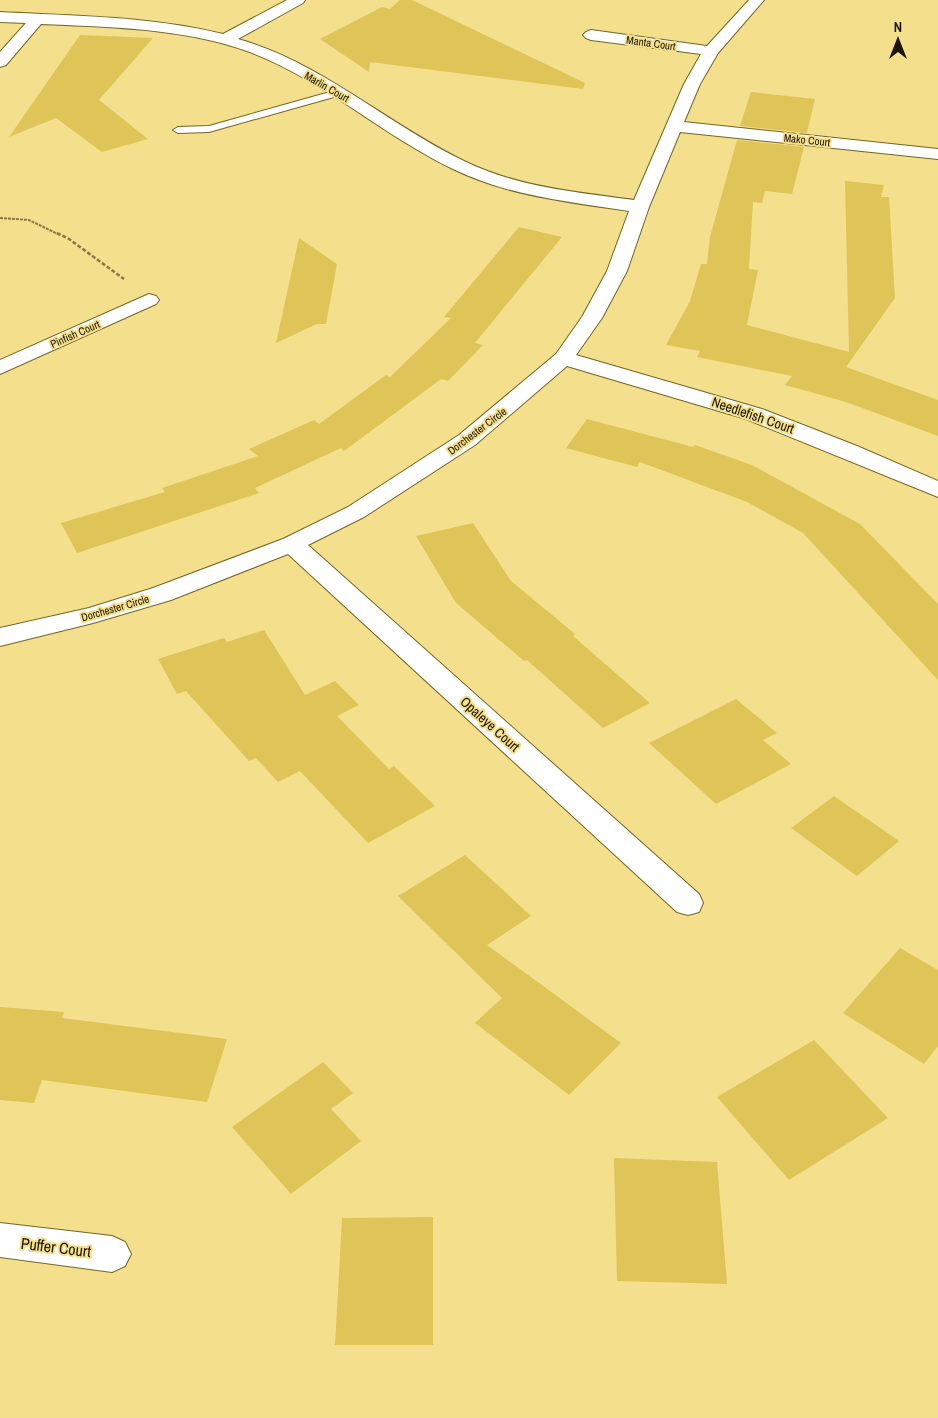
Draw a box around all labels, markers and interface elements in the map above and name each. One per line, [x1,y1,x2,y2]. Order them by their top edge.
north arrow [873,15,923,65]
text: N [894,18,902,36]
street label: Manta Court [625,33,677,53]
street label: Marlin Court [302,69,352,106]
street label: Mako Court [783,131,831,149]
street label: Pinfish Court [48,317,102,351]
street label: Needlefish Court [709,392,797,438]
street label: Dorchester Circle [445,404,509,458]
street label: Dorchester Circle [79,592,151,624]
street label: Opaleye Court [456,693,524,755]
street label: Puffer Court [20,1232,93,1262]

